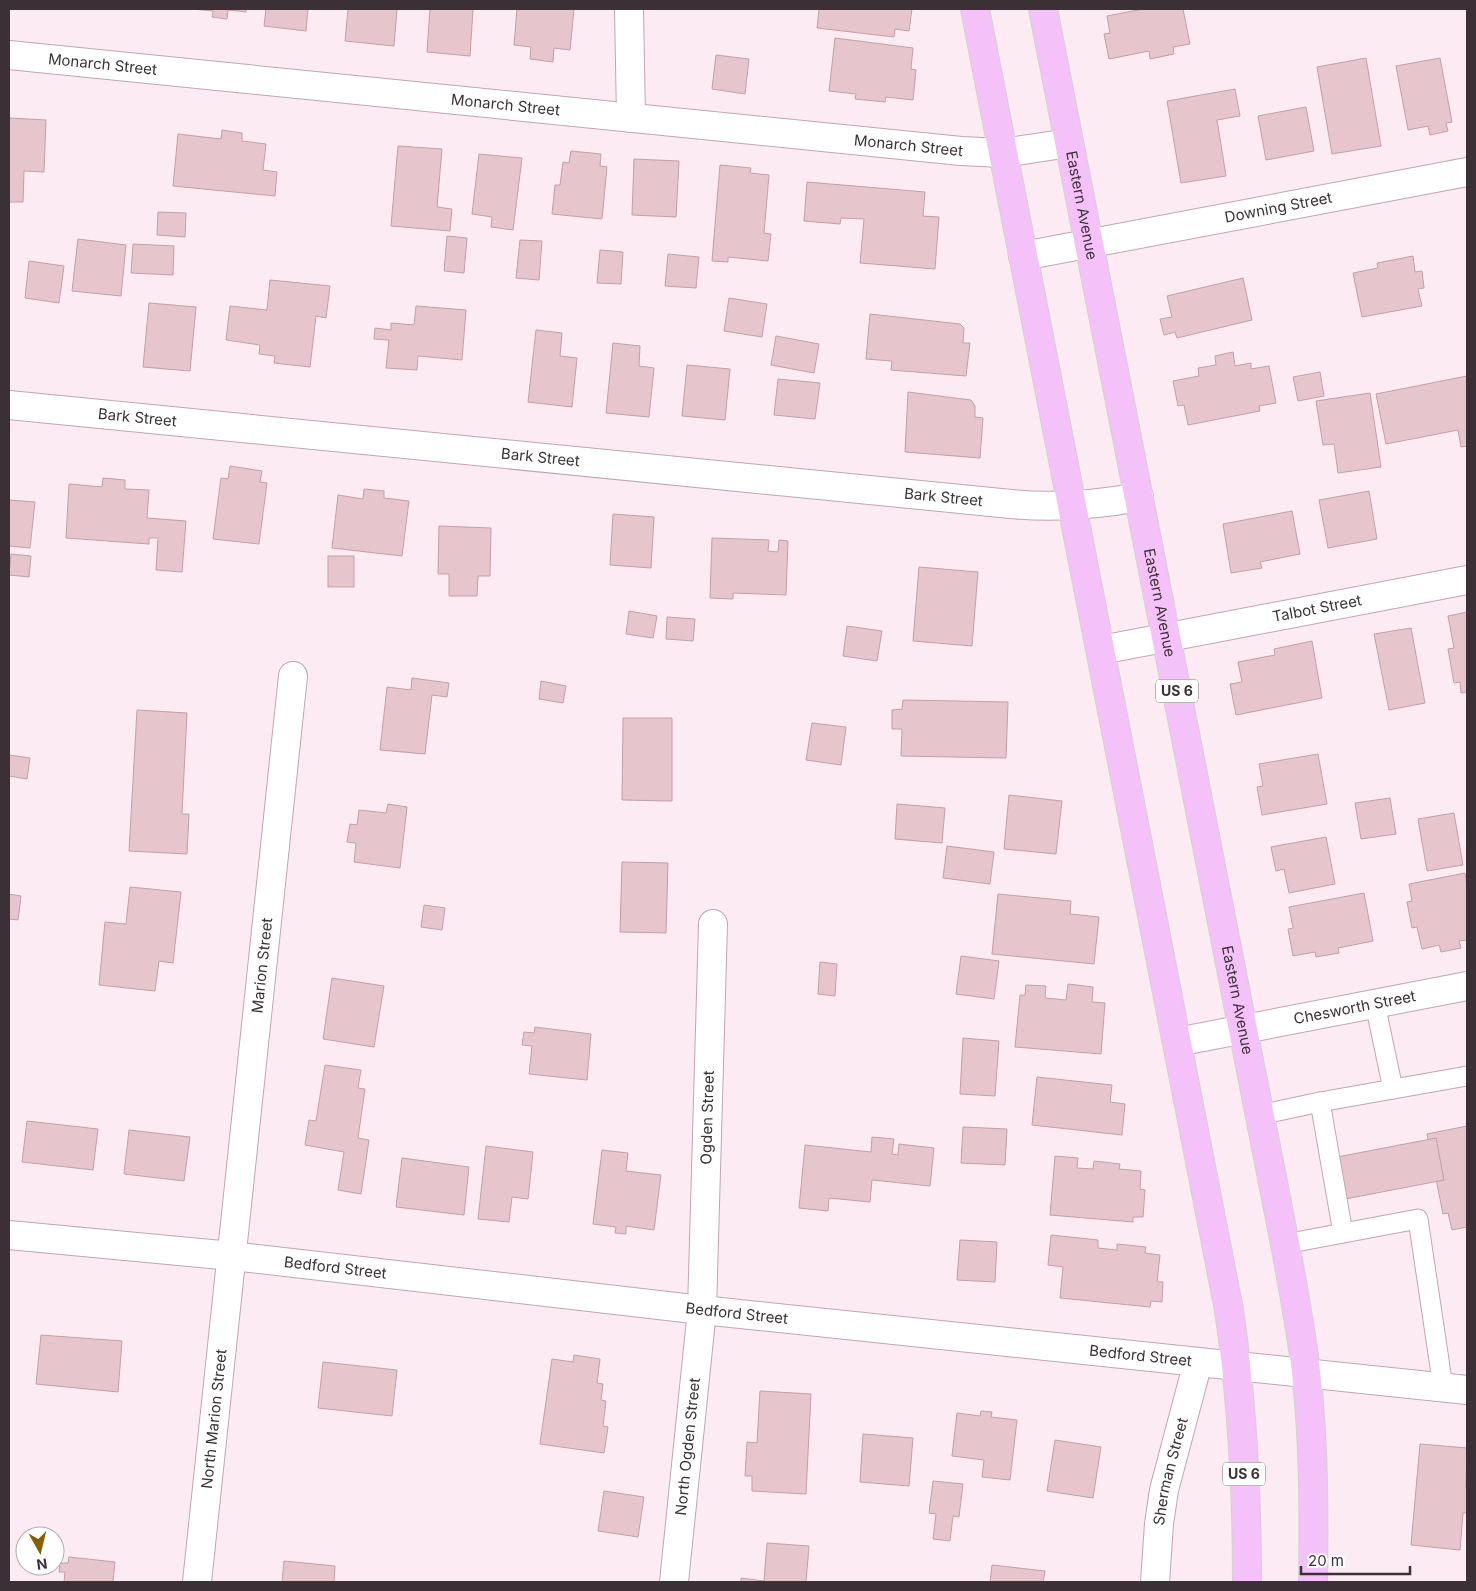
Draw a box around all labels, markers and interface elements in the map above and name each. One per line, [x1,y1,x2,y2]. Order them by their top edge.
street label: Monarch Street [47,49,158,79]
street label: Monarch Street [450,90,561,120]
street label: Monarch Street [853,130,964,160]
street label: Eastern Avenue [1062,149,1102,261]
street label: Downing Street [1223,188,1334,227]
street label: Bark Street [97,404,178,431]
street label: Bark Street [500,444,581,470]
street label: Bark Street [903,483,984,510]
street label: Eastern Avenue [1140,547,1180,659]
street label: Talbot Street [1271,590,1363,626]
road number: US 6 [1156,679,1198,702]
street label: Marion Street [247,917,276,1014]
street label: Eastern Avenue [1218,944,1258,1056]
street label: Chesworth Street [1292,986,1417,1028]
street label: Ogden Street [696,1070,718,1165]
street label: Bedford Street [283,1252,388,1283]
street label: Bedford Street [684,1298,789,1328]
street label: Bedford Street [1088,1341,1193,1370]
street label: North Marion Street [197,1348,231,1490]
street label: North Ogden Street [671,1377,704,1516]
street label: Sherman Street [1149,1415,1192,1527]
road number: US 6 [1223,1462,1265,1486]
north arrow [15,1526,65,1576]
scale bar [1301,1544,1410,1576]
text: 20 m [1308,1551,1344,1570]
text: N [35,1555,48,1574]

